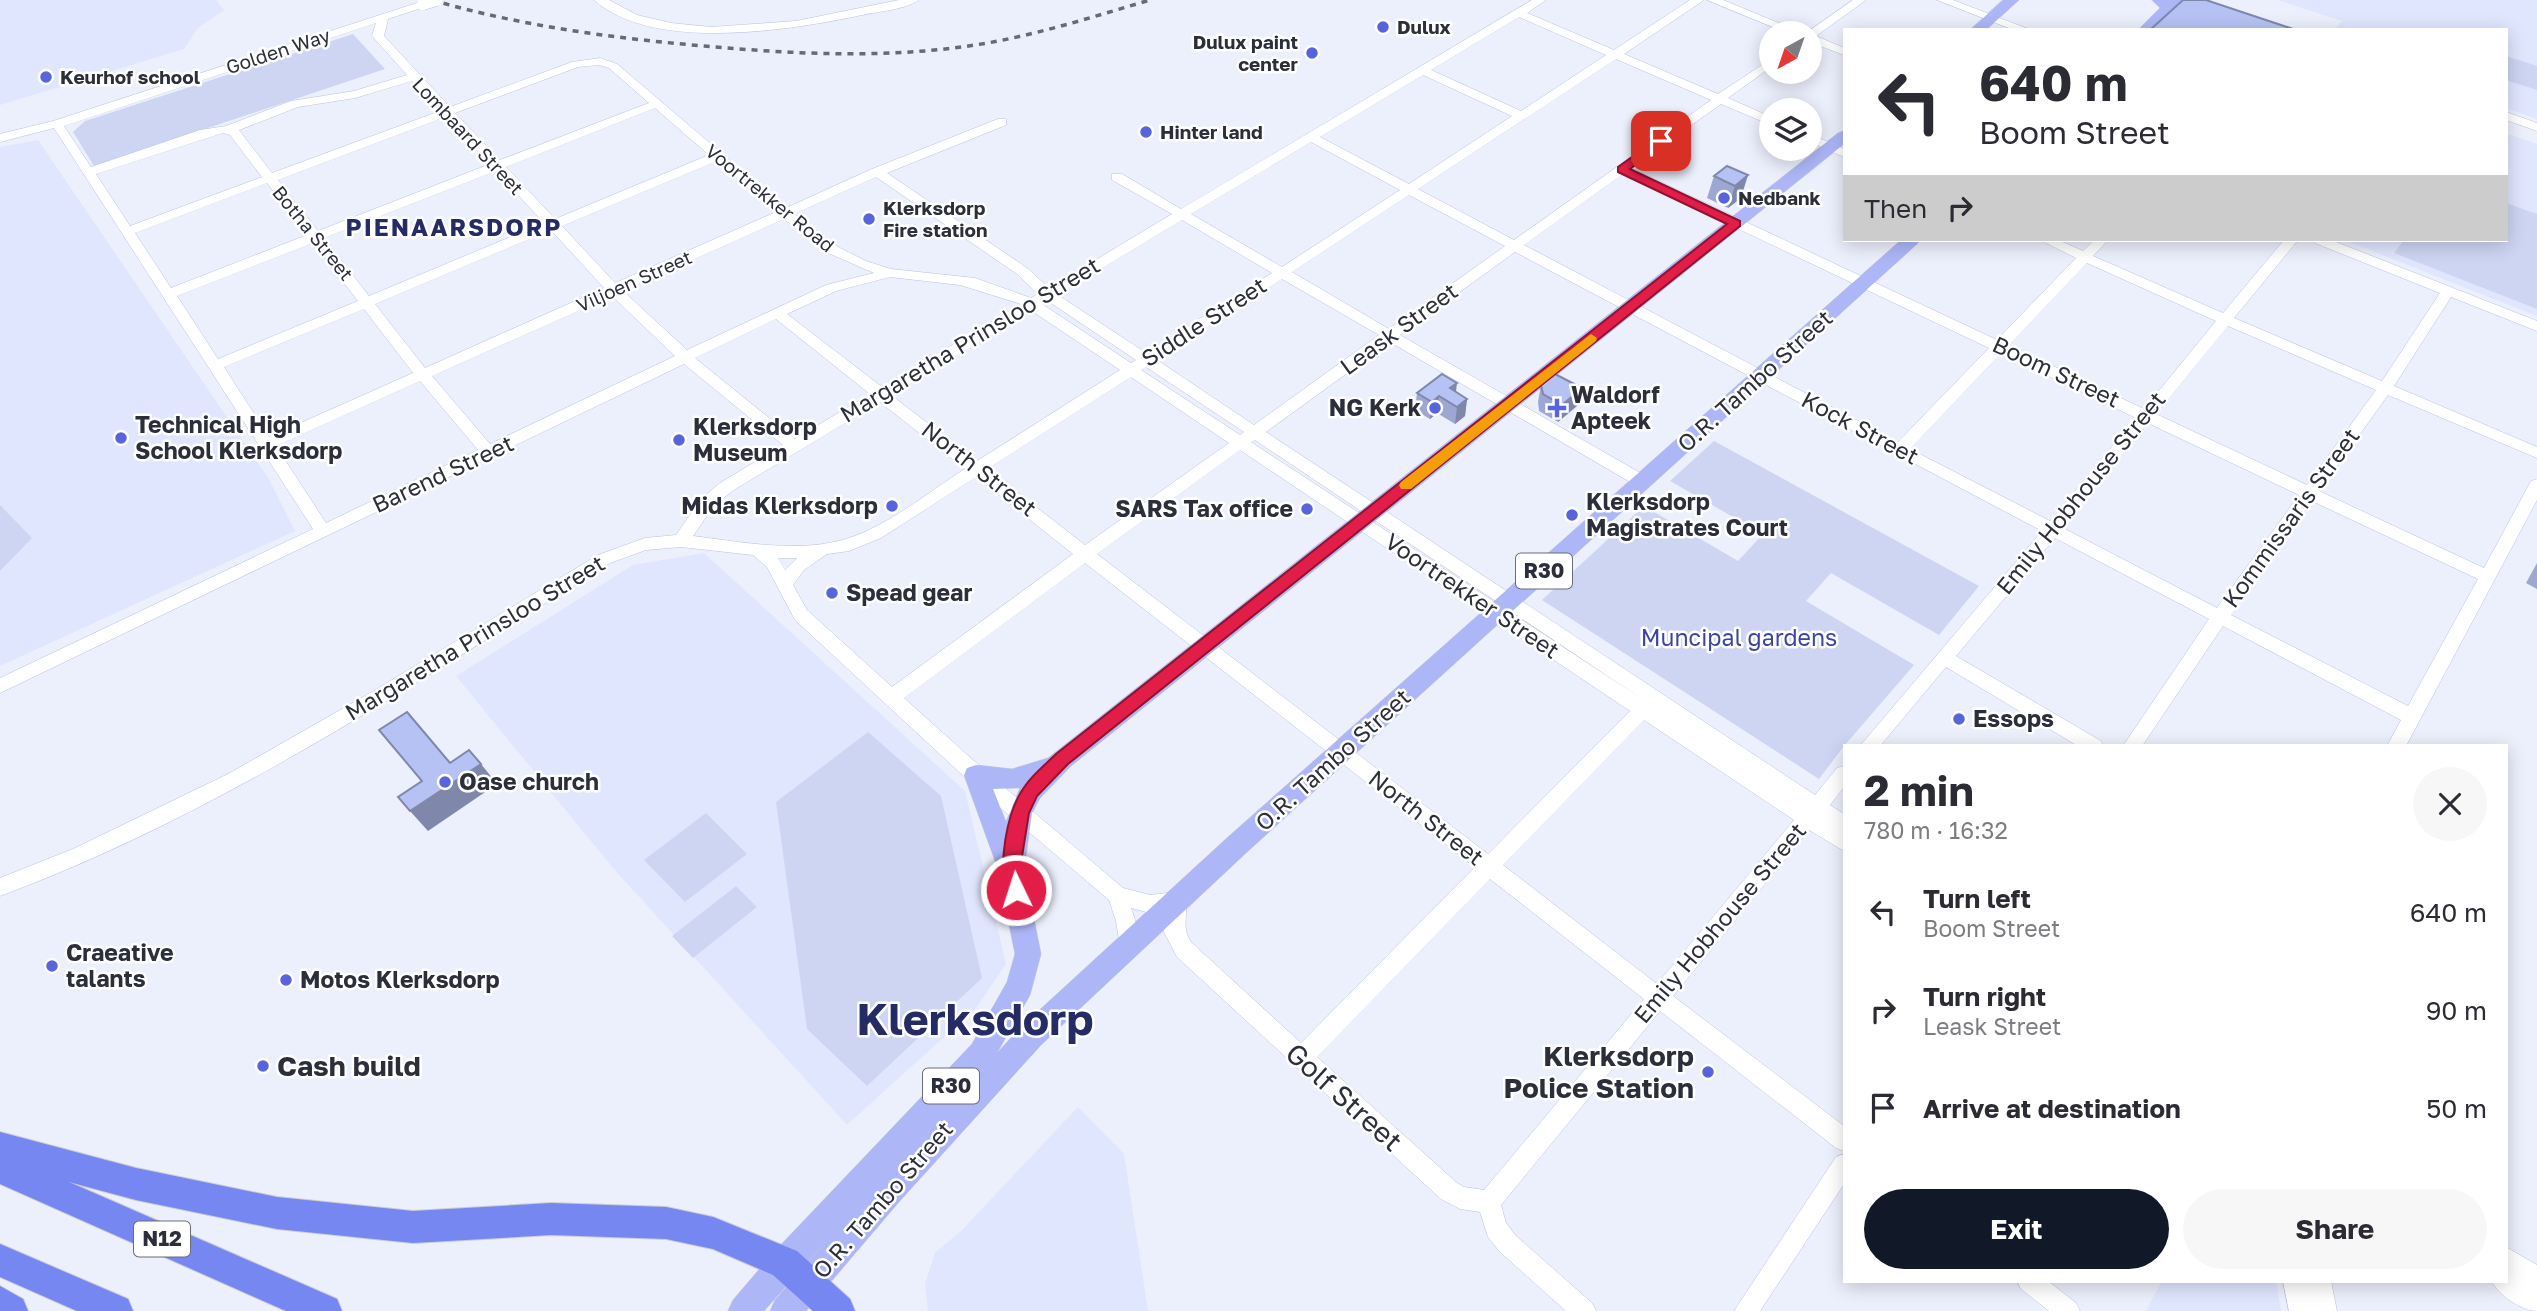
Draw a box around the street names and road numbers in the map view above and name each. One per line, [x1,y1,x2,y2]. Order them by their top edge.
street label: Golden Way [223,23,333,78]
street label: Lombaard Street [408,72,529,199]
street label: Voortrekker Road [701,139,839,257]
street label: Botha Street [268,181,359,285]
street label: Viljoen Street [572,245,695,316]
street label: Margaretha Prinsloo Street [835,250,1104,428]
street label: Siddle Street [1136,270,1271,372]
street label: Leask Street [1334,276,1463,380]
street label: O.R. Tambo Street [1671,303,1838,457]
street label: Boom Street [1988,329,2125,413]
street label: Kock Street [1797,385,1924,470]
street label: Emily Hobhouse Street [1990,385,2171,599]
street label: North Street [917,415,1043,522]
street label: Kommissaris Street [2216,422,2365,612]
street label: Barend Street [368,428,518,518]
street label: Voortrekker Street [1380,527,1565,664]
street label: Margaretha Prinsloo Street [340,548,609,726]
road number: R30 [1516,554,1572,588]
street label: O.R. Tambo Street [1249,682,1416,836]
street label: North Street [1364,764,1490,871]
street label: Emily Hobhouse Street [1627,817,1811,1028]
street label: Golf Street [1279,1036,1409,1157]
road number: R30 [923,1068,979,1104]
street label: O.R. Tambo Street [806,1115,958,1284]
road number: N12 [134,1222,190,1256]

